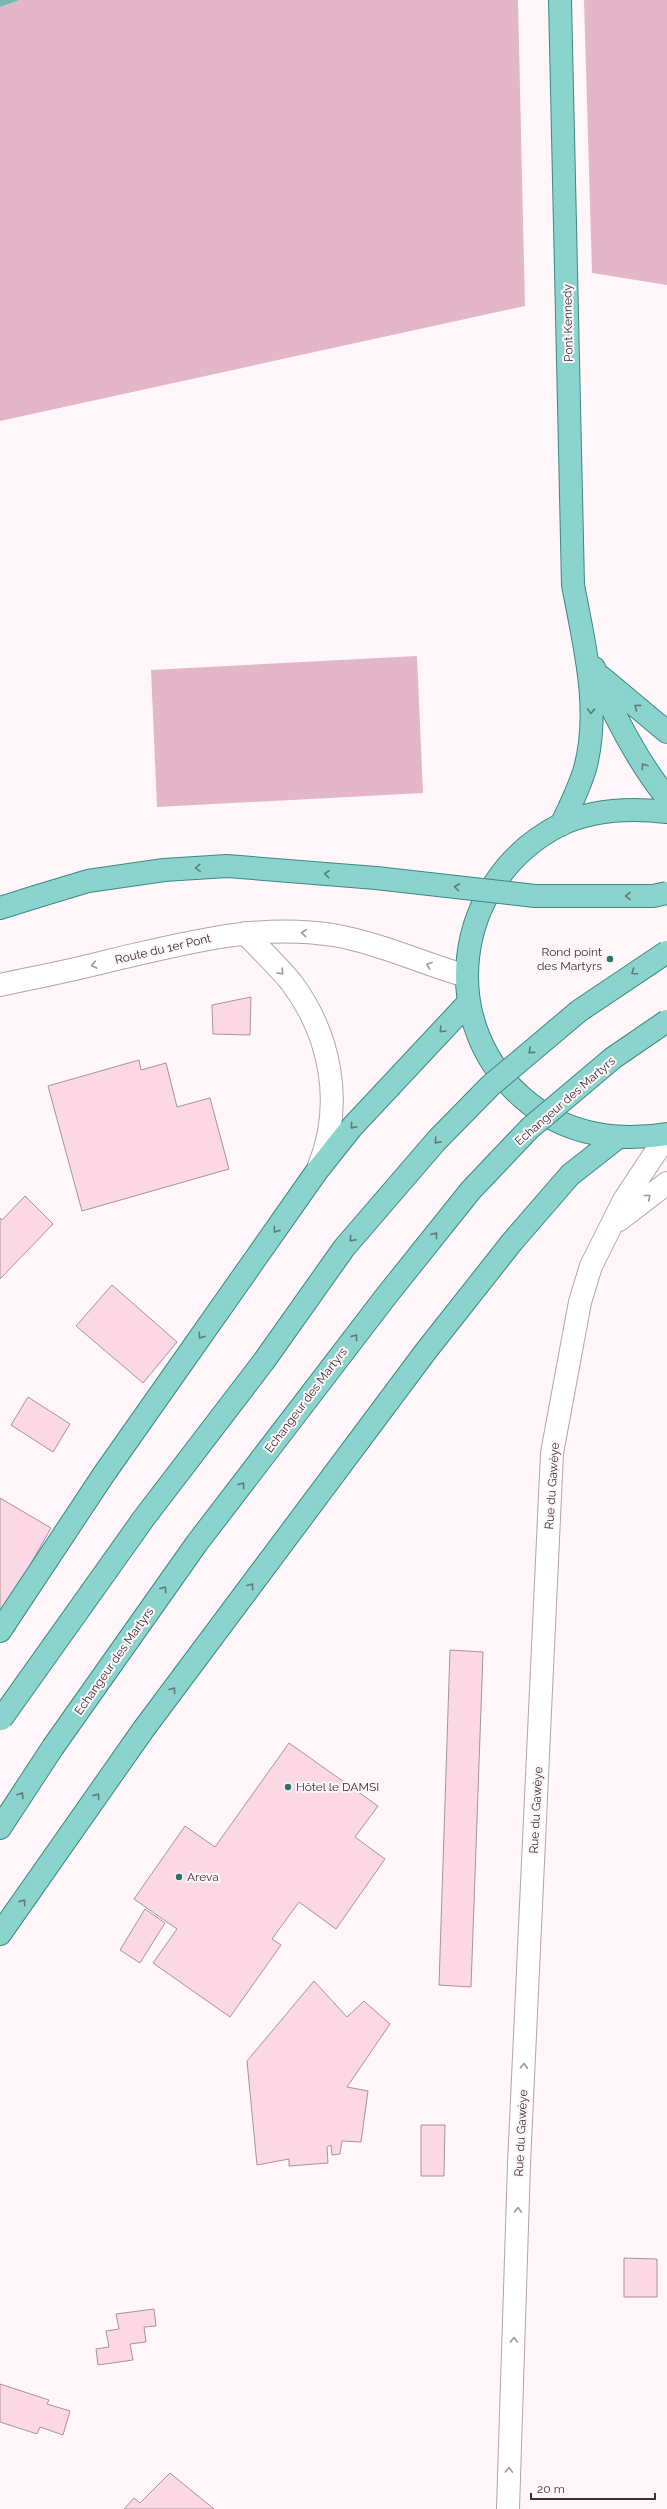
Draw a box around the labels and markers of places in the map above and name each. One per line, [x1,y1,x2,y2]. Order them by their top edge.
place label: Rond point des Martyrs [537,945,602,973]
marker: Rond point des Martyrs [605,954,615,964]
place label: Hôtel le DAMSI [296,1780,379,1794]
marker: Hôtel le DAMSI [283,1782,293,1792]
place label: Areva [187,1870,219,1884]
marker: Areva [174,1872,184,1882]

